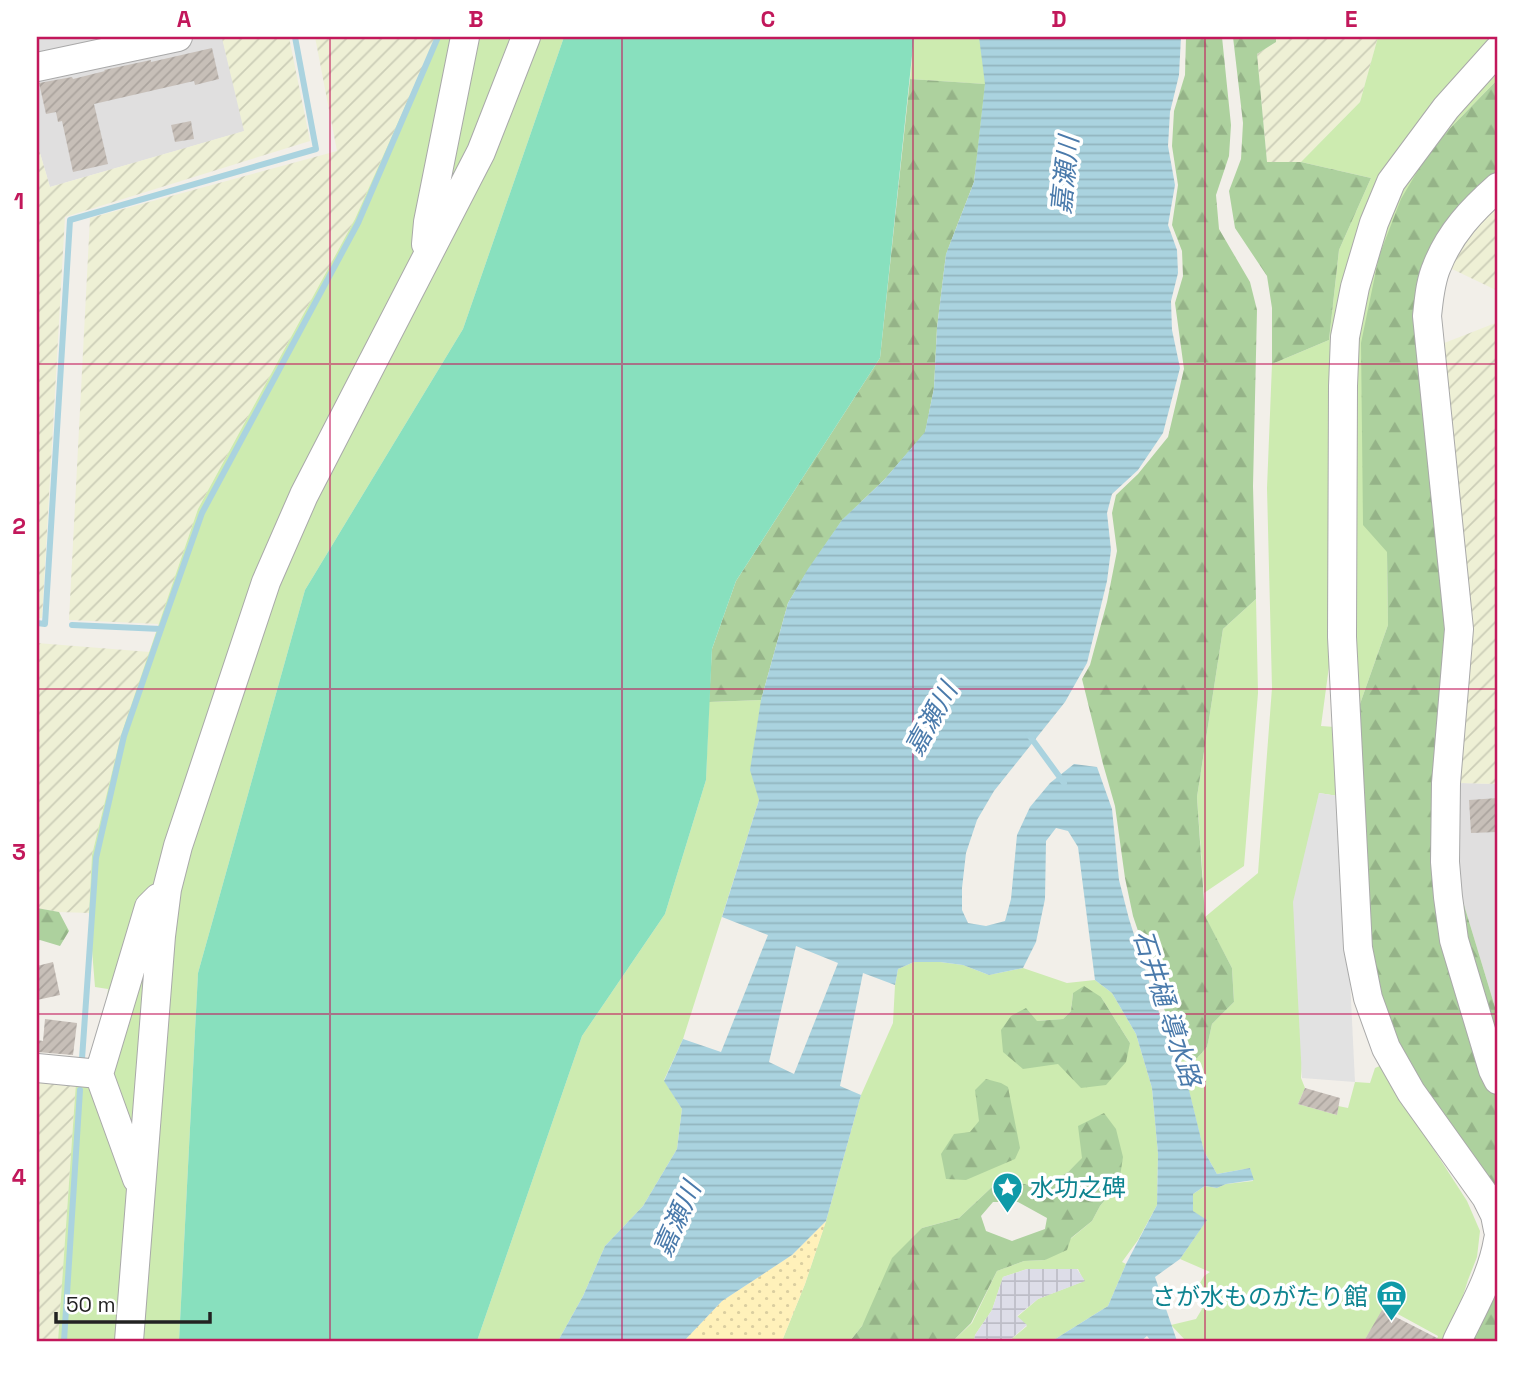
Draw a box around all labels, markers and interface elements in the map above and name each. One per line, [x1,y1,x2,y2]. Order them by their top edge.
text: A [177,4,192,34]
text: B [468,4,484,34]
text: C [761,4,775,34]
text: D [1051,4,1067,34]
text: E [1345,4,1357,34]
water label: 嘉瀬川 [1044,131,1086,216]
text: 1 [14,186,24,216]
text: 2 [12,511,26,541]
water label: 嘉瀬川 [897,674,966,761]
text: 3 [12,837,26,867]
water label: 石井樋 導水路 [1126,925,1209,1093]
text: 4 [12,1162,27,1192]
place icon: 水功之碑 [990,1170,1024,1214]
place label: 水功之碑 [1030,1172,1126,1203]
water label: 嘉瀬川 [646,1174,710,1262]
museum icon: さが水ものがたり館 [1374,1279,1408,1323]
scale bar [56,1280,210,1324]
place label: さが水ものがたり館 [1152,1281,1368,1312]
text: 50 m [66,1291,116,1318]

